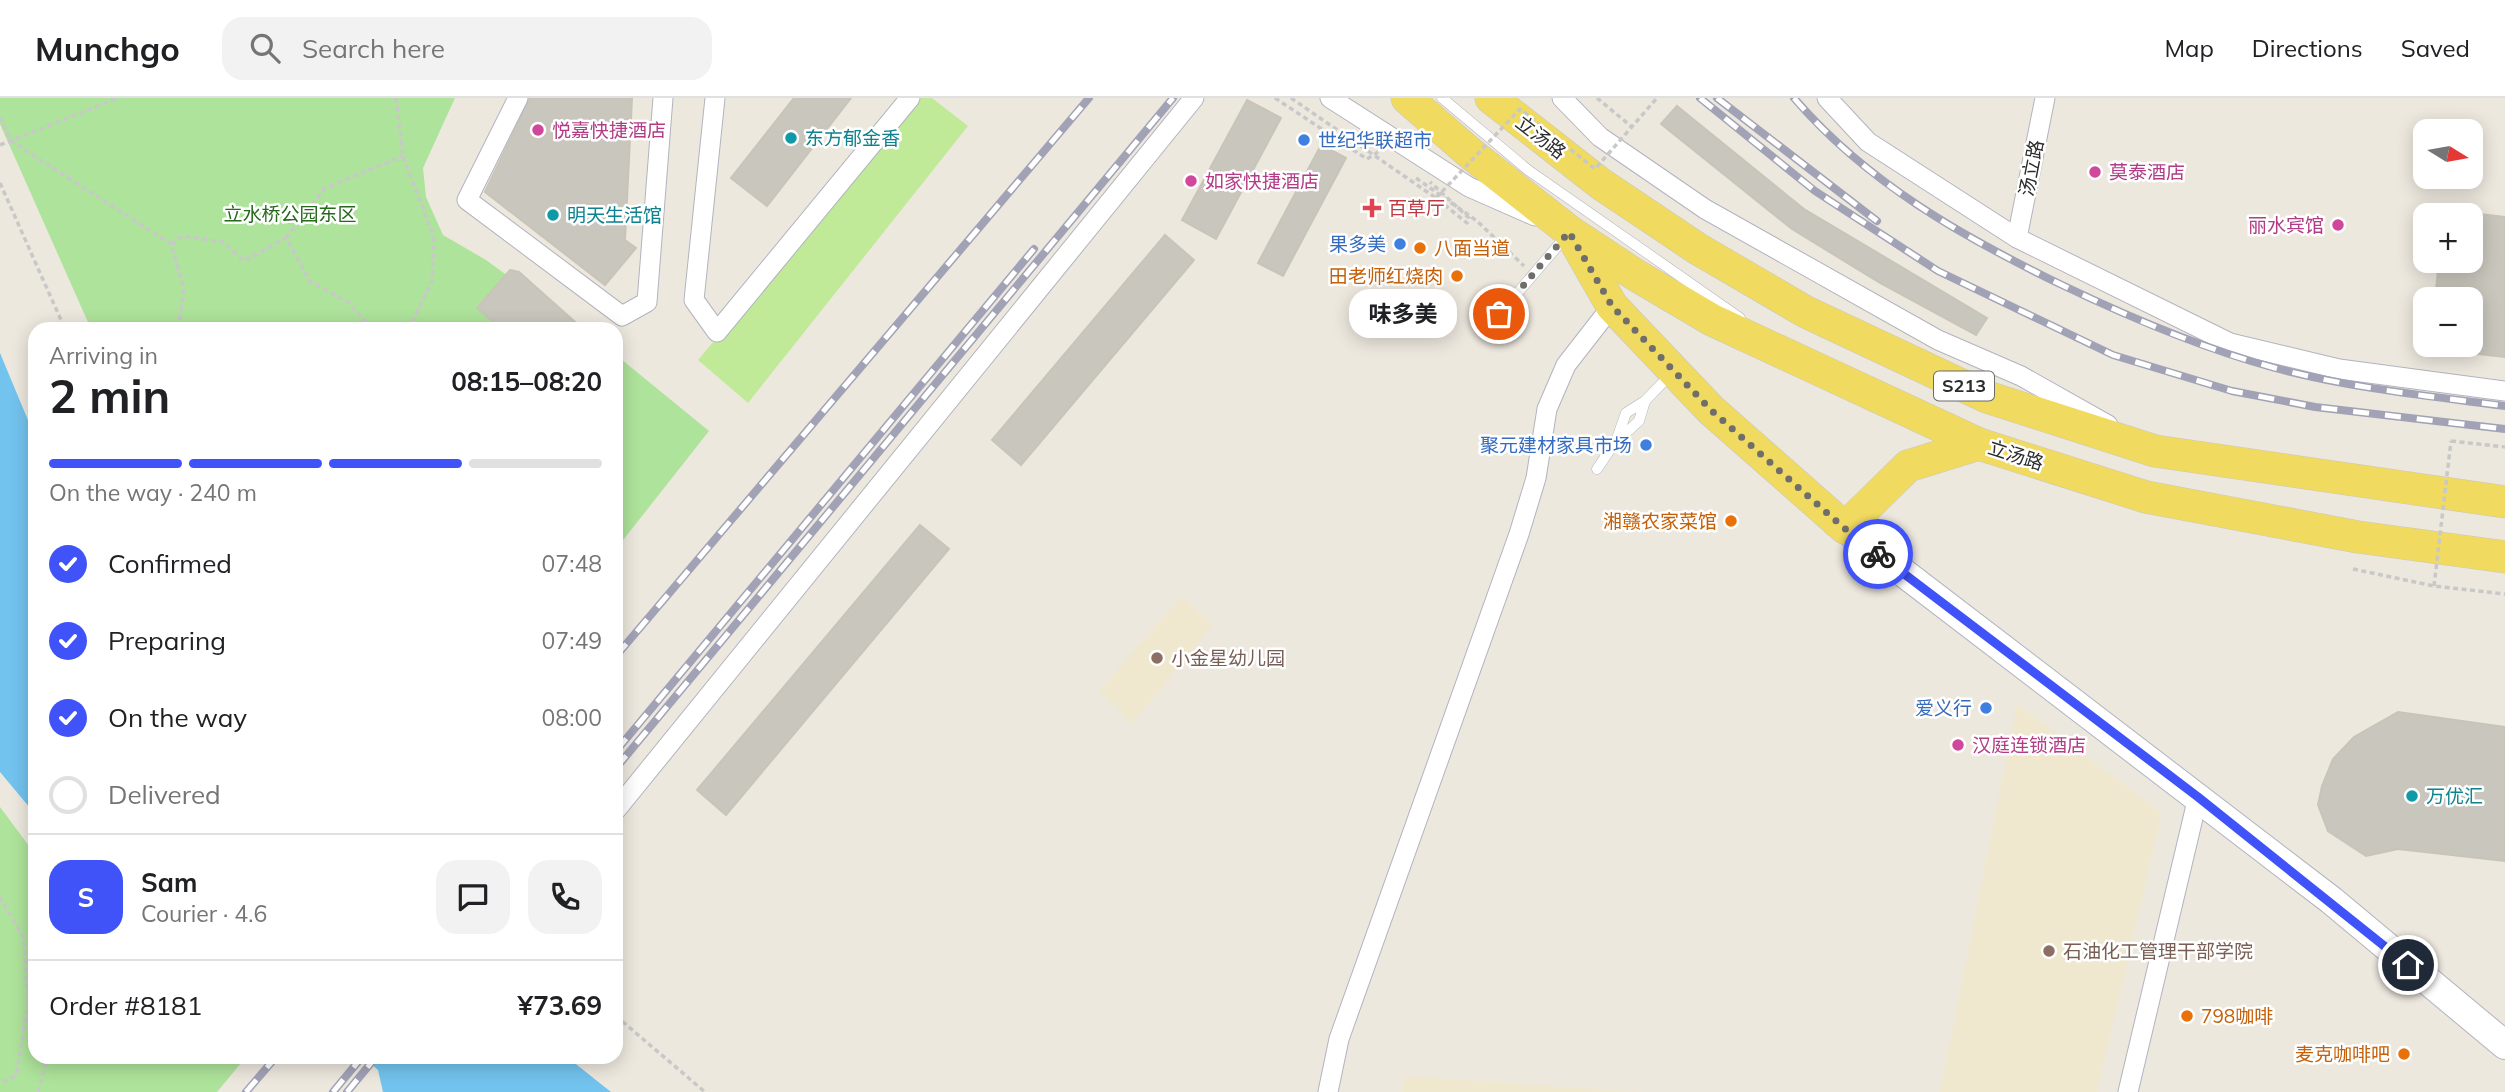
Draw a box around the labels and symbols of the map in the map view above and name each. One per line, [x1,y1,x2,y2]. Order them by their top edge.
street label: 立汤路 [1511,110,1571,164]
place label: 悦嘉快捷酒店 [552,118,666,142]
north arrow [2413,119,2483,189]
marker: 悦嘉快捷酒店 [530,122,546,138]
place label: 东方郁金香 [805,126,900,150]
place label: 世纪华联超市 [1318,128,1432,152]
marker: 东方郁金香 [783,130,799,146]
marker: 世纪华联超市 [1296,132,1312,148]
street label: 汤立路 [2014,138,2048,198]
place label: 莫泰酒店 [2109,160,2185,184]
marker: 莫泰酒店 [2087,164,2103,180]
place label: 如家快捷酒店 [1205,169,1319,193]
marker: 如家快捷酒店 [1183,173,1199,189]
place label: 百草厅 [1388,196,1445,220]
marker: 百草厅 [1362,198,1382,218]
park label: 立水桥公园东区 [223,202,357,226]
place label: 明天生活馆 [567,203,662,227]
marker: 明天生活馆 [545,207,561,223]
place label: 丽水宾馆 [2248,213,2324,237]
marker: 丽水宾馆 [2330,217,2346,233]
place label: 果多美 [1329,232,1386,256]
marker: 果多美 [1392,236,1408,252]
place label: 八面当道 [1434,236,1510,260]
marker: 八面当道 [1412,240,1428,256]
place label: 田老师红烧肉 [1329,264,1443,288]
marker: 田老师红烧肉 [1449,268,1465,284]
pin [1469,284,1529,344]
callout: 味多美 [1348,290,1457,339]
road number: S213 [1934,372,1994,400]
place label: 聚元建材家具市场 [1480,433,1632,457]
street label: 立汤路 [1985,435,2047,475]
marker: 聚元建材家具市场 [1638,437,1654,453]
place label: 湘赣农家菜馆 [1603,509,1717,533]
marker: 湘赣农家菜馆 [1723,513,1739,529]
courier [1843,519,1913,589]
place label: 小金星幼儿园 [1171,646,1285,670]
marker: 小金星幼儿园 [1149,650,1165,666]
place label: 爱义行 [1915,696,1972,720]
marker: 爱义行 [1978,700,1994,716]
place label: 汉庭连锁酒店 [1972,733,2086,757]
marker: 汉庭连锁酒店 [1950,737,1966,753]
place label: 万优汇 [2426,784,2483,808]
marker: 万优汇 [2404,788,2420,804]
pin [2378,935,2438,995]
place label: 石油化工管理干部学院 [2063,939,2253,963]
marker: 石油化工管理干部学院 [2041,943,2057,959]
place label: 798咖啡 [2201,1004,2273,1028]
marker: 798咖啡 [2179,1008,2195,1024]
place label: 麦克咖啡吧 [2295,1042,2390,1066]
marker: 麦克咖啡吧 [2396,1046,2412,1062]

